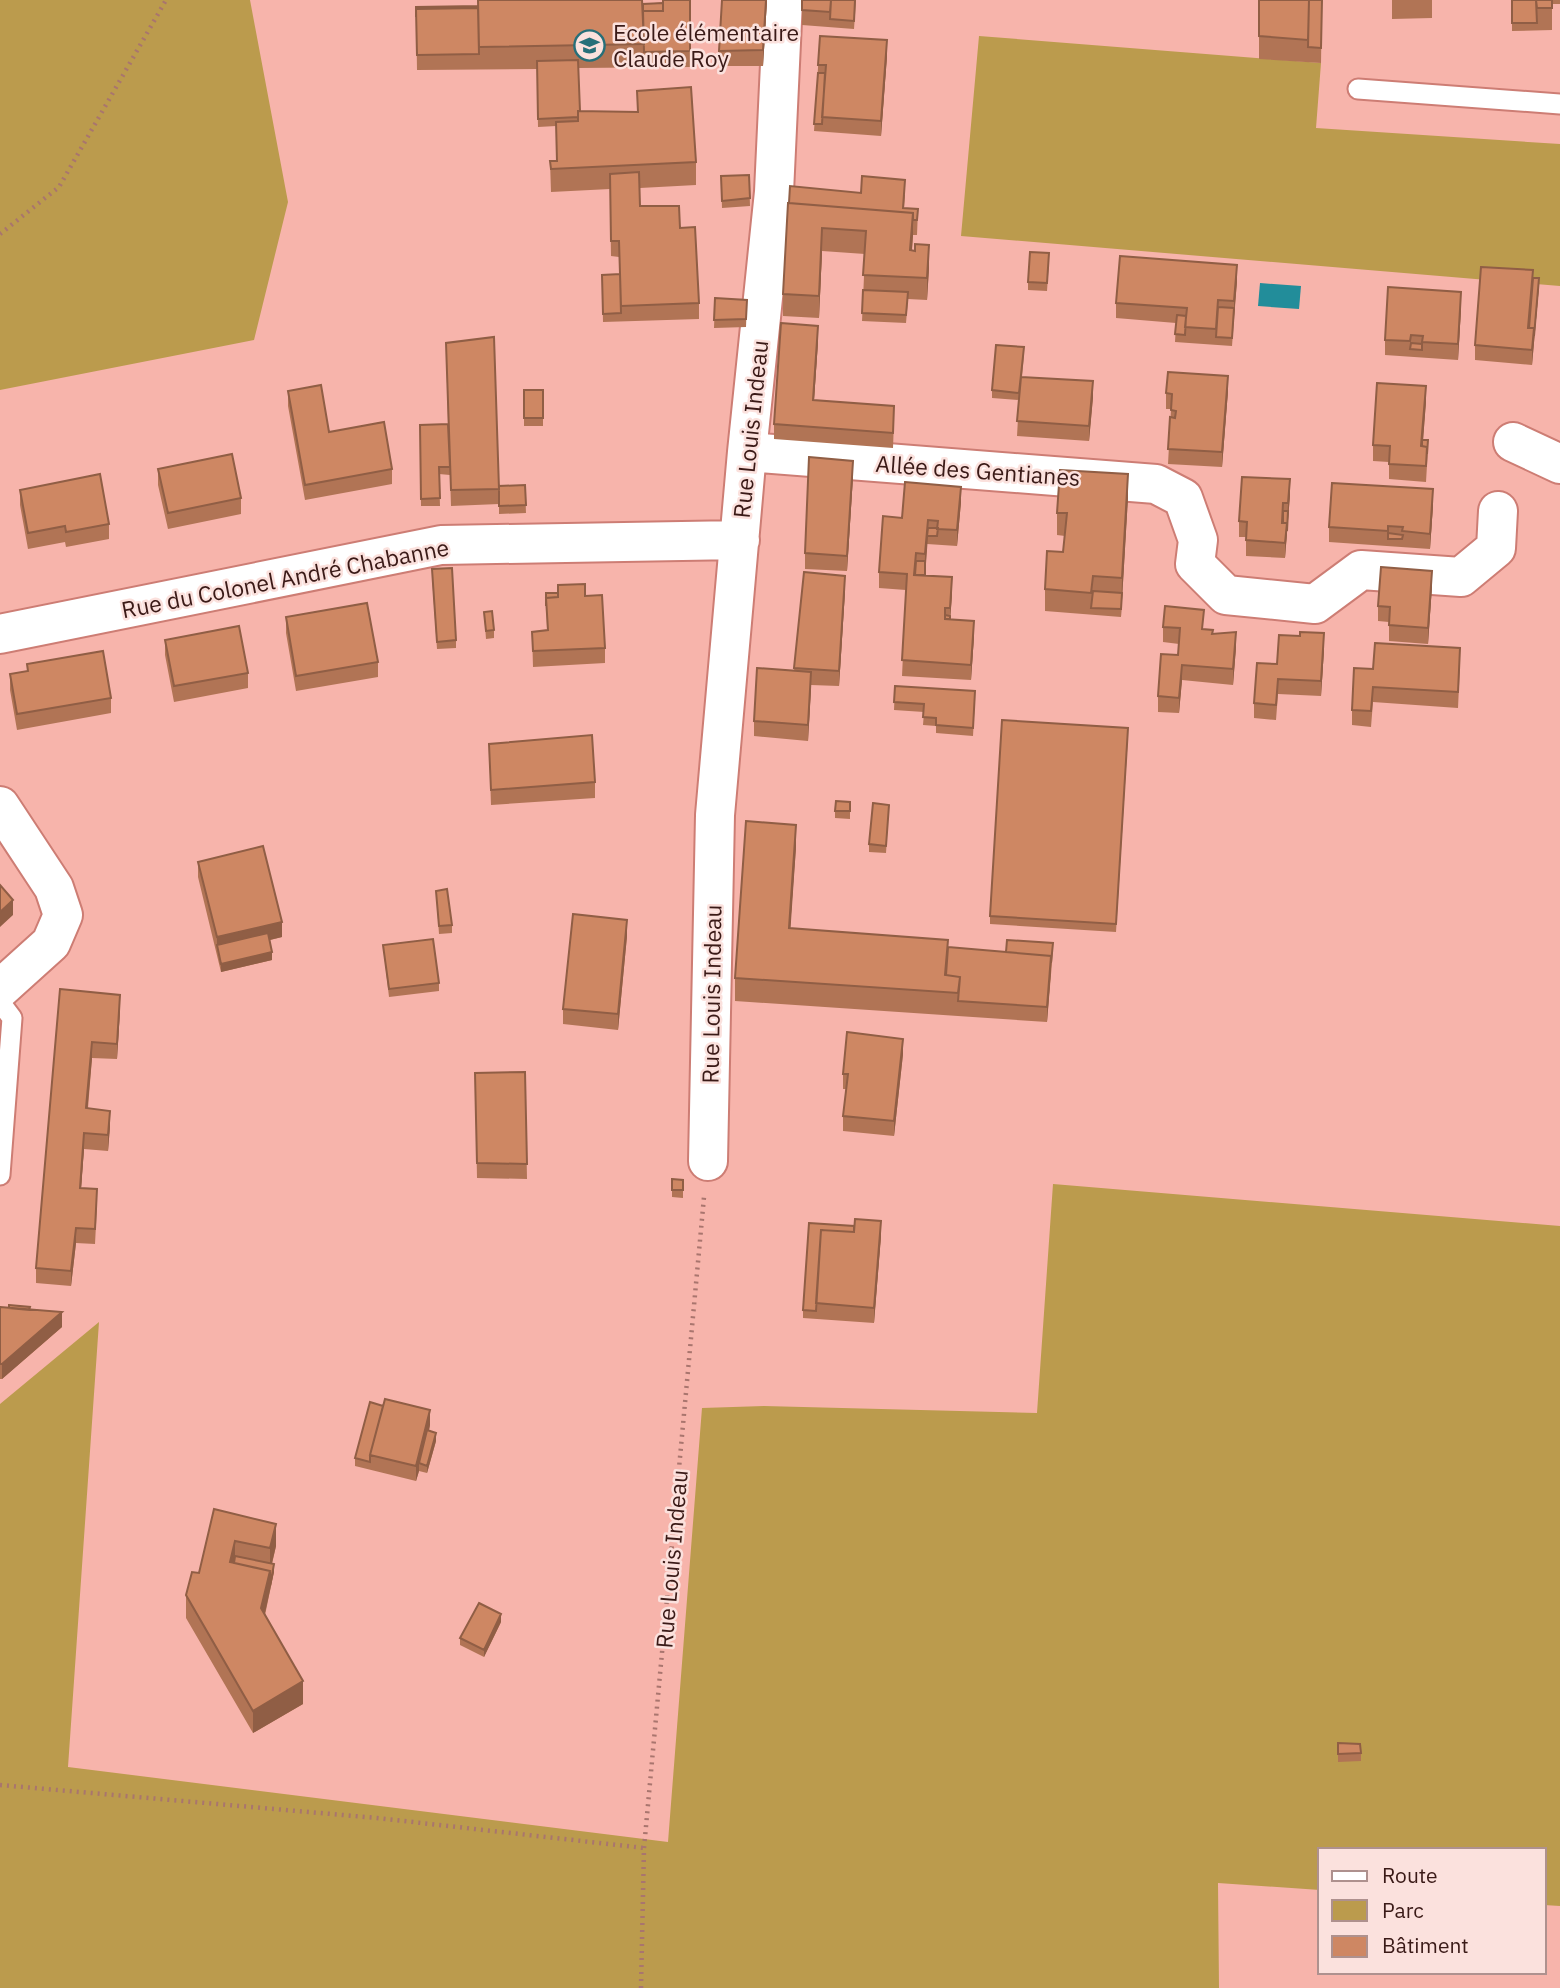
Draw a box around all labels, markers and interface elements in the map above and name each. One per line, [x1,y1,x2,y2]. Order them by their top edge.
place label: Ecole élémentaire Claude Roy [613,17,799,73]
school or university icon: Ecole élémentaire Claude Roy [573,28,607,62]
street label: Rue Louis Indeau [726,338,774,520]
street label: Allée des Gentianes [875,448,1081,492]
street label: Rue du Colonel André Chabanne [119,532,451,624]
street label: Rue Louis Indeau [694,904,728,1084]
street label: Rue Louis Indeau [648,1469,694,1649]
legend [1318,1848,1546,1974]
text: Route [1382,1861,1438,1889]
text: Parc [1382,1896,1424,1924]
text: Bâtiment [1382,1931,1469,1959]

